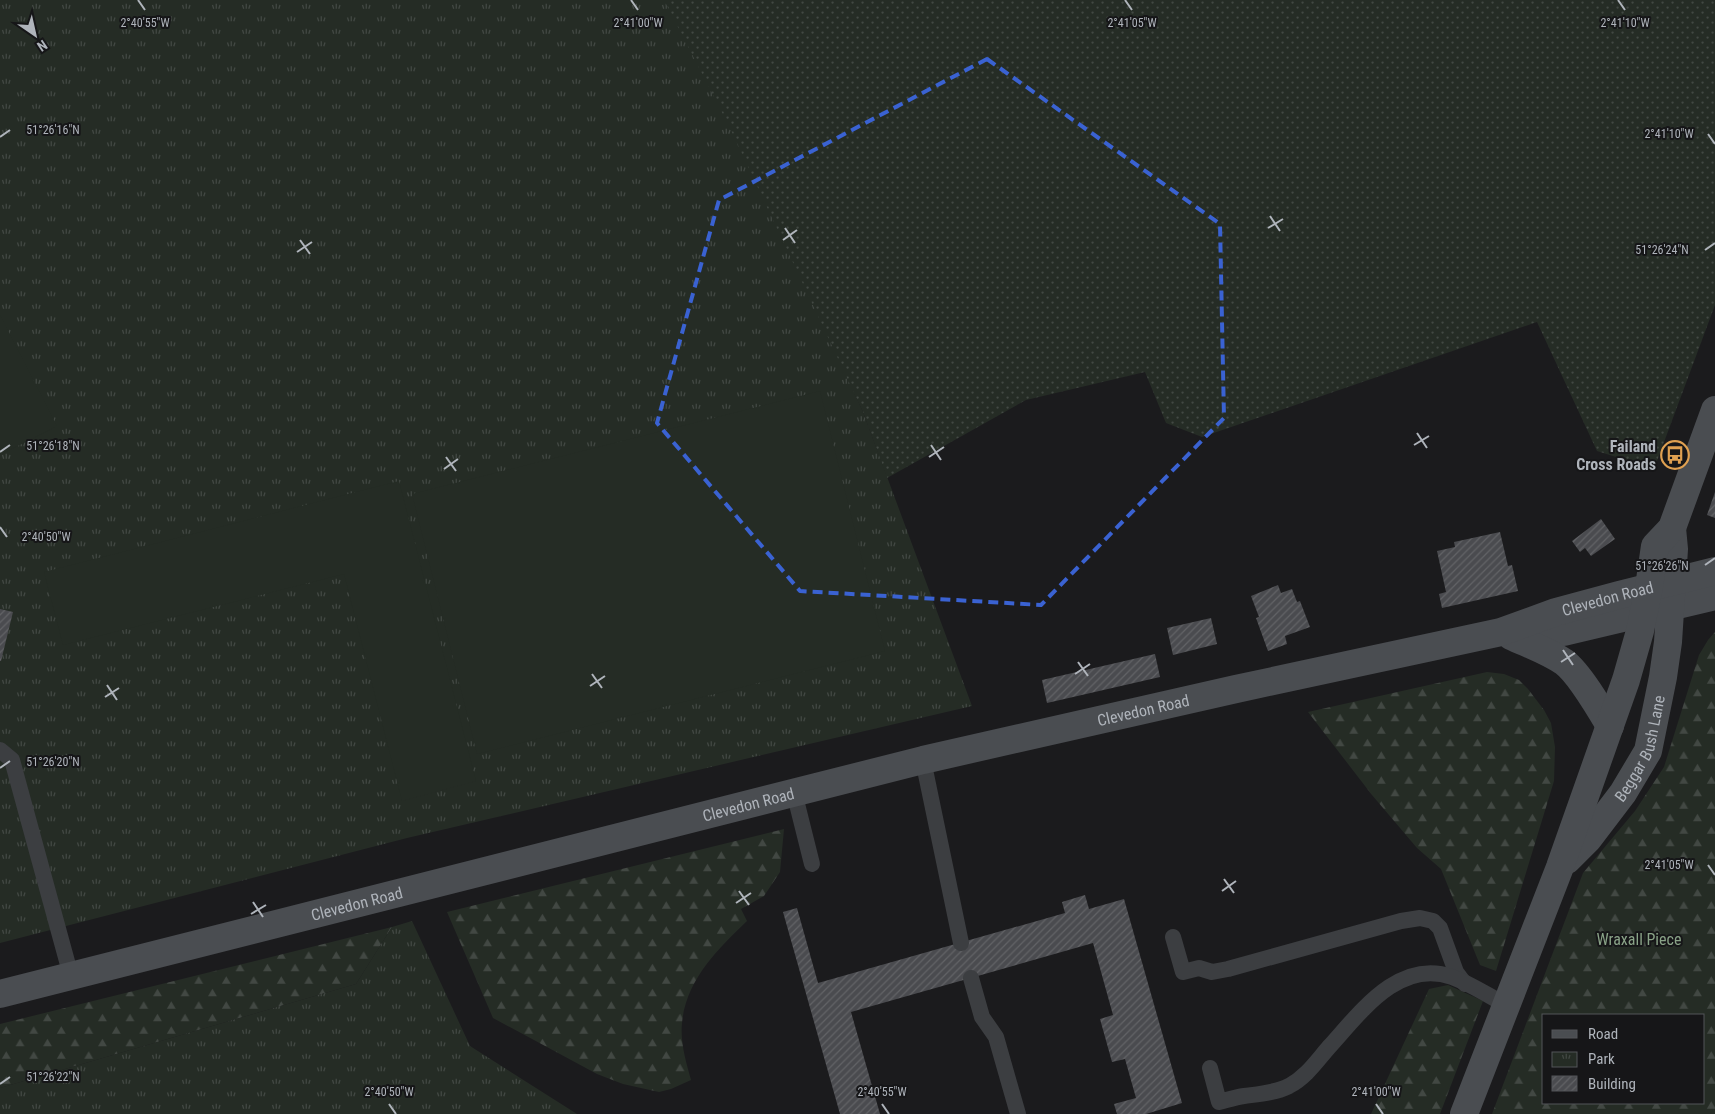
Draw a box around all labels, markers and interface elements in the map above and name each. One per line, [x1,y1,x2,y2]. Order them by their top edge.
north arrow [10,10,60,60]
text: 2°40'55"W [120,16,170,30]
text: 2°41'00"W [613,16,663,30]
text: 2°41'05"W [1107,16,1157,30]
text: 2°41'10"W [1600,16,1650,30]
text: N [34,37,50,55]
text: 51°26'16"N [26,123,80,137]
text: 2°41'10"W [1644,127,1694,141]
text: 51°26'24"N [1635,243,1689,257]
place label: Failand Cross Roads [1576,437,1656,474]
text: 51°26'18"N [26,439,80,453]
bus stop icon: Failand Cross Roads [1660,440,1690,470]
text: 2°40'50"W [21,530,71,544]
text: 51°26'26"N [1635,559,1689,573]
street label: Clevedon Road [1560,578,1655,620]
street label: Clevedon Road [1095,691,1191,730]
street label: Beggar Bush Lane [1611,694,1669,806]
text: 51°26'20"N [26,755,80,769]
street label: Clevedon Road [701,784,796,826]
text: 2°41'05"W [1644,858,1694,872]
street label: Clevedon Road [309,883,405,925]
park label: Wraxall Piece [1597,930,1681,949]
legend [1542,1014,1705,1104]
text: Road [1588,1025,1618,1043]
text: Park [1588,1050,1615,1068]
text: 51°26'22"N [26,1070,80,1084]
text: Building [1588,1075,1636,1093]
text: 2°40'50"W [364,1085,414,1099]
text: 2°40'55"W [857,1085,907,1099]
text: 2°41'00"W [1351,1085,1401,1099]

